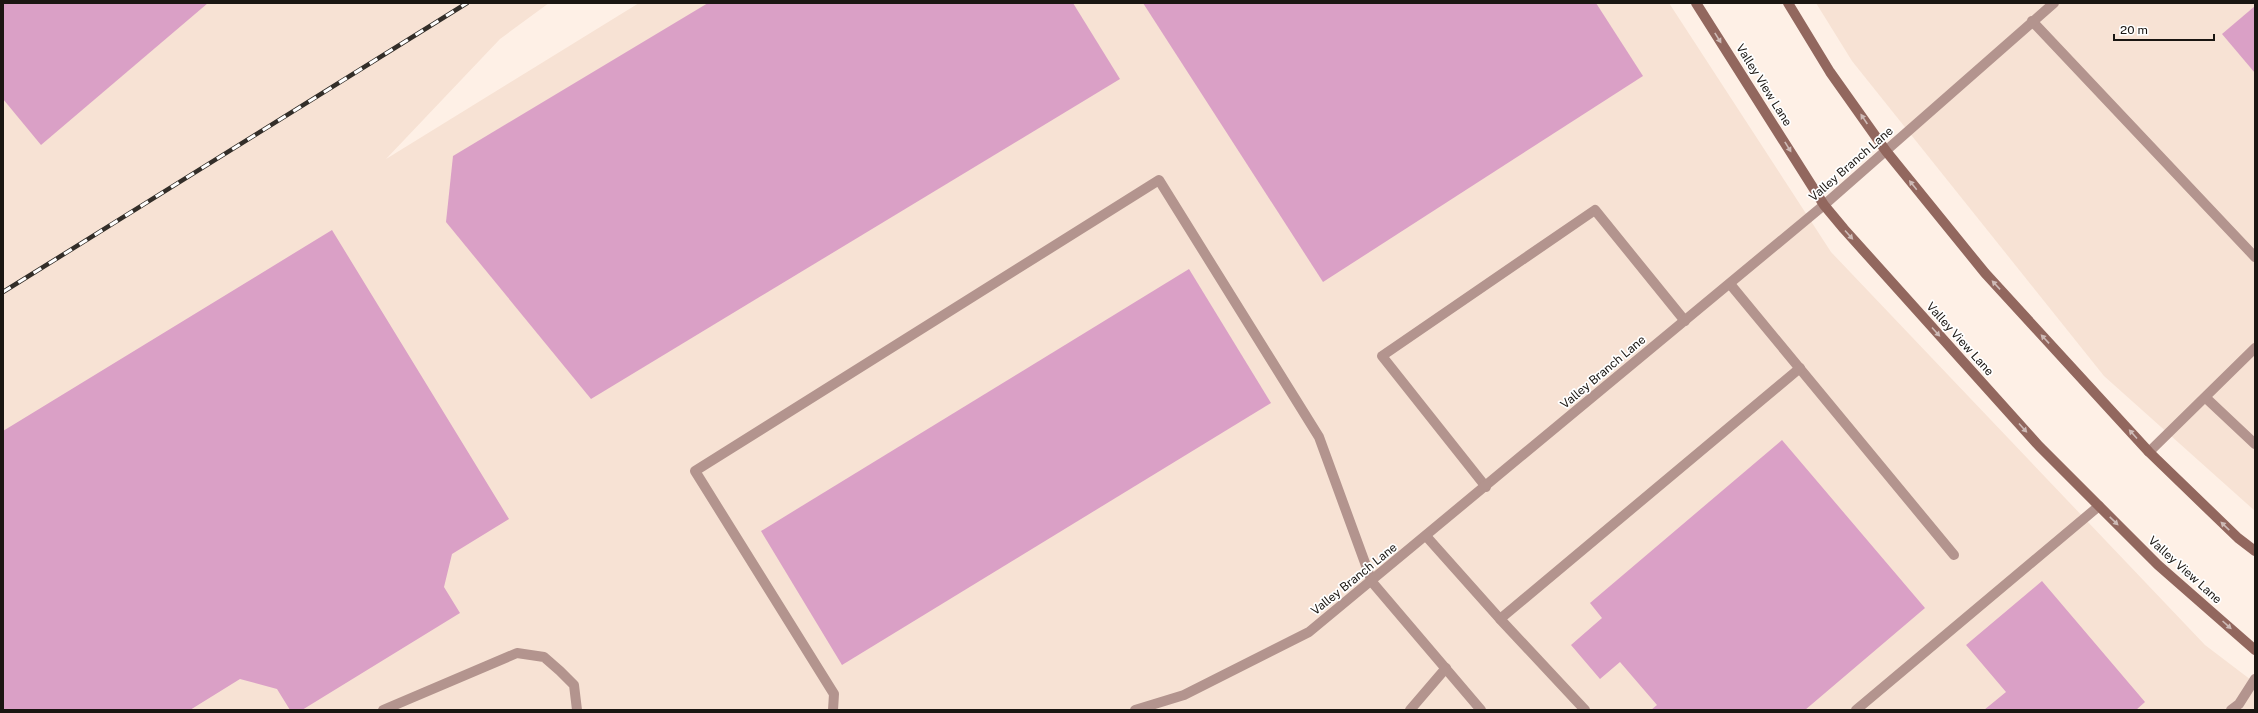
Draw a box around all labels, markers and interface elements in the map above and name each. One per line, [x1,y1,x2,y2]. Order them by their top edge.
scale bar [2114,16,2214,42]
text: 20 m [2120,23,2148,37]
one-way arrow [1714,33,1722,43]
street label: Valley View Lane [1733,42,1795,129]
one-way arrow [1860,114,1868,124]
street label: Valley Branch Lane [1806,124,1896,204]
one-way arrow [1784,142,1792,153]
one-way arrow [1909,180,1918,191]
one-way arrow [1845,230,1854,240]
one-way arrow [1991,280,2001,290]
street label: Valley View Lane [1923,299,1997,379]
one-way arrow [1932,326,1941,337]
street label: Valley Branch Lane [1558,332,1648,412]
one-way arrow [2041,333,2050,344]
one-way arrow [2018,424,2027,433]
one-way arrow [2129,429,2138,440]
one-way arrow [2109,516,2119,526]
one-way arrow [2220,521,2230,531]
street label: Valley View Lane [2145,533,2225,607]
street label: Valley Branch Lane [1308,540,1400,618]
one-way arrow [2222,620,2231,629]

